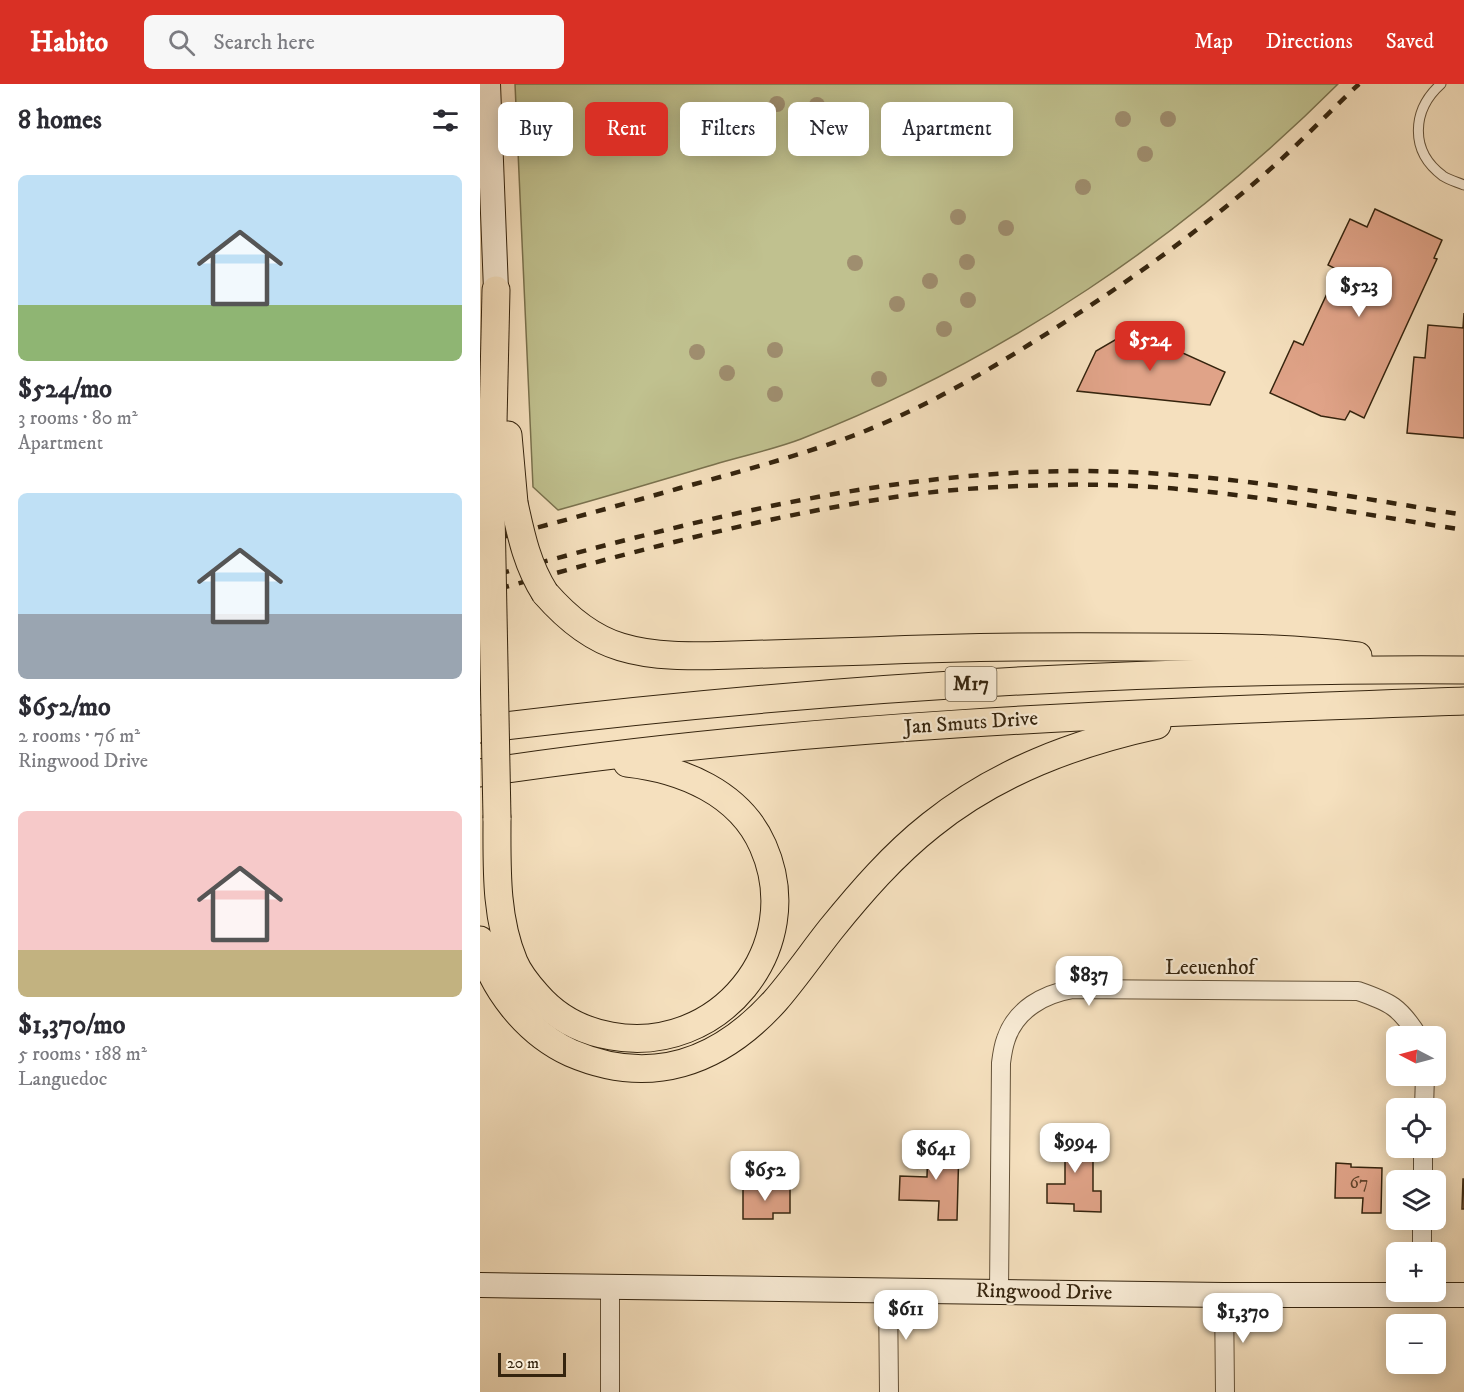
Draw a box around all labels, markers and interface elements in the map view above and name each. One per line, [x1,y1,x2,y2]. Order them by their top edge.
search box [144,15,564,69]
text: Habito [30,25,108,60]
icon: search [165,26,198,59]
text: Search here [213,29,315,56]
text: Map [1194,29,1233,55]
text: Directions [1266,29,1353,55]
text: Saved [1386,29,1434,55]
chip: Buy [498,102,573,156]
chip: Rent [585,102,668,156]
chip: Filters [680,102,776,156]
chip: New [788,102,869,156]
chip: Apartment [881,102,1013,156]
text: 8 homes [18,104,102,137]
icon: filters [429,104,462,137]
icon: home [186,214,294,322]
pin: $523 [1323,267,1395,318]
text: $523 [1340,274,1378,299]
pin: $524 [1114,321,1186,372]
text: $524 [1129,328,1171,353]
text: $524/mo [18,373,112,406]
text: 3 rooms · 80 m² [18,406,138,431]
text: Apartment [18,431,103,456]
icon: home [186,532,294,640]
road number: M17 [946,667,996,701]
text: $652/mo [18,691,111,724]
street label: Jan Smuts Drive [901,705,1039,741]
text: 2 rooms · 76 m² [18,724,140,749]
text: Ringwood Drive [18,749,148,774]
icon: home [186,850,294,958]
street label: Leeuenhof [1165,955,1258,981]
pin: $837 [1053,956,1125,1007]
text: $837 [1070,963,1108,988]
text: $1,370/mo [18,1009,125,1042]
north arrow [1386,1026,1446,1086]
map controls [1386,1026,1446,1374]
text: 5 rooms · 188 m² [18,1042,147,1067]
text: Languedoc [18,1067,107,1092]
button: locate [1386,1098,1446,1158]
pin: $994 [1039,1123,1111,1174]
pin: $641 [900,1130,972,1181]
text: $994 [1054,1130,1096,1155]
text: $641 [916,1137,956,1162]
pin: $652 [729,1151,801,1202]
text: $652 [744,1158,786,1183]
button: layers [1386,1170,1446,1230]
house number: 67 [1350,1172,1368,1194]
button: + [1386,1242,1446,1302]
street label: Ringwood Drive [975,1278,1113,1306]
pin: $611 [870,1290,942,1341]
pin: $1,370 [1194,1293,1292,1344]
text: $611 [888,1297,924,1322]
text: $1,370 [1217,1300,1269,1325]
button: − [1386,1314,1446,1374]
scale bar [498,1350,566,1378]
text: 20 m [507,1353,539,1373]

